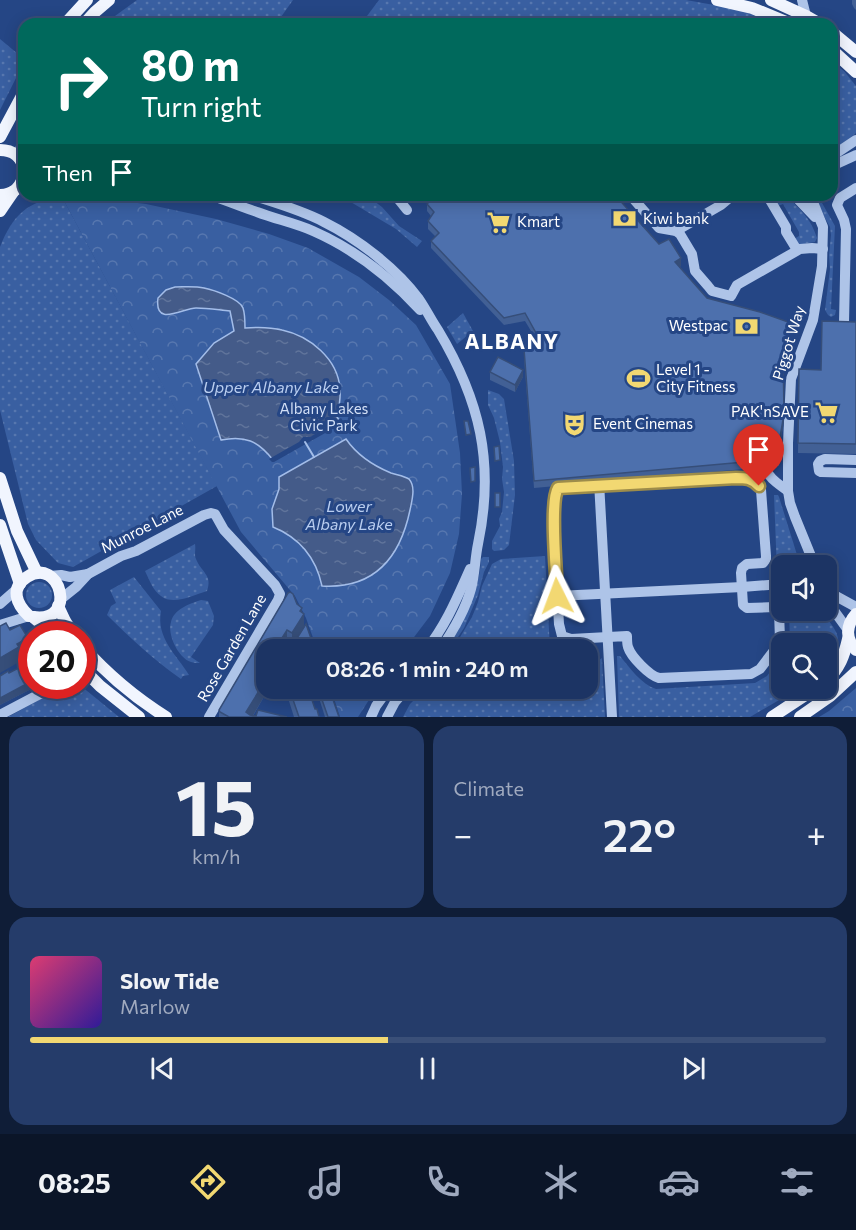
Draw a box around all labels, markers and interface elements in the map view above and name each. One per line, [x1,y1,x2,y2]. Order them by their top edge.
text: 80 m [141,38,240,90]
icon: right [42,42,120,120]
text: Turn right [141,90,261,123]
icon: arrive [105,156,138,189]
text: Then [42,159,93,186]
bank icon: Kiwi bank [612,206,638,232]
supermarket icon: Kmart [486,209,512,235]
place label: Kiwi bank [643,209,709,227]
place label: Kmart [517,212,560,230]
street label: Piggot Way [768,303,808,382]
bank icon: Westpac [733,313,759,339]
place label: Westpac [669,316,728,334]
district label: ALBANY [464,328,560,353]
place label: Level 1 - City Fitness [656,360,736,395]
sports icon: Level 1 - City Fitness [625,366,651,392]
water label: Upper Albany Lake [203,377,340,396]
park label: Albany Lakes Civic Park [280,399,369,434]
supermarket icon: PAK'nSAVE [814,399,840,425]
place label: PAK'nSAVE [731,402,809,420]
theatre icon: Event Cinemas [562,411,588,437]
place label: Event Cinemas [593,414,693,432]
pin [733,424,784,486]
icon: arrive [742,433,775,466]
water label: Lower Albany Lake [304,496,393,533]
street label: Munroe Lane [97,500,186,556]
map controls [771,555,837,699]
button: sound [771,555,837,621]
position arrow [525,564,589,628]
street label: Rose Garden Lane [193,590,269,705]
speed limit sign: 20 [18,621,96,699]
button: search [771,633,837,699]
text: 08:26 · 1 min · 240 m [326,655,528,682]
text: 15 [176,757,257,852]
text: Climate [454,776,524,800]
text: 22° [603,806,676,861]
text: − [454,813,472,854]
text: + [807,813,826,854]
text: km/h [192,844,241,868]
text: Slow Tide [120,967,219,994]
text: Marlow [120,994,190,1018]
icon: previous [146,1052,179,1085]
icon: pause [411,1052,444,1085]
icon: next [677,1052,710,1085]
icon: directions [187,1161,229,1203]
icon: music [305,1161,347,1203]
icon: phone [422,1161,464,1203]
icon: climate [540,1161,582,1203]
icon: car [658,1161,700,1203]
icon: filters [776,1161,818,1203]
text: 08:25 [38,1166,111,1199]

